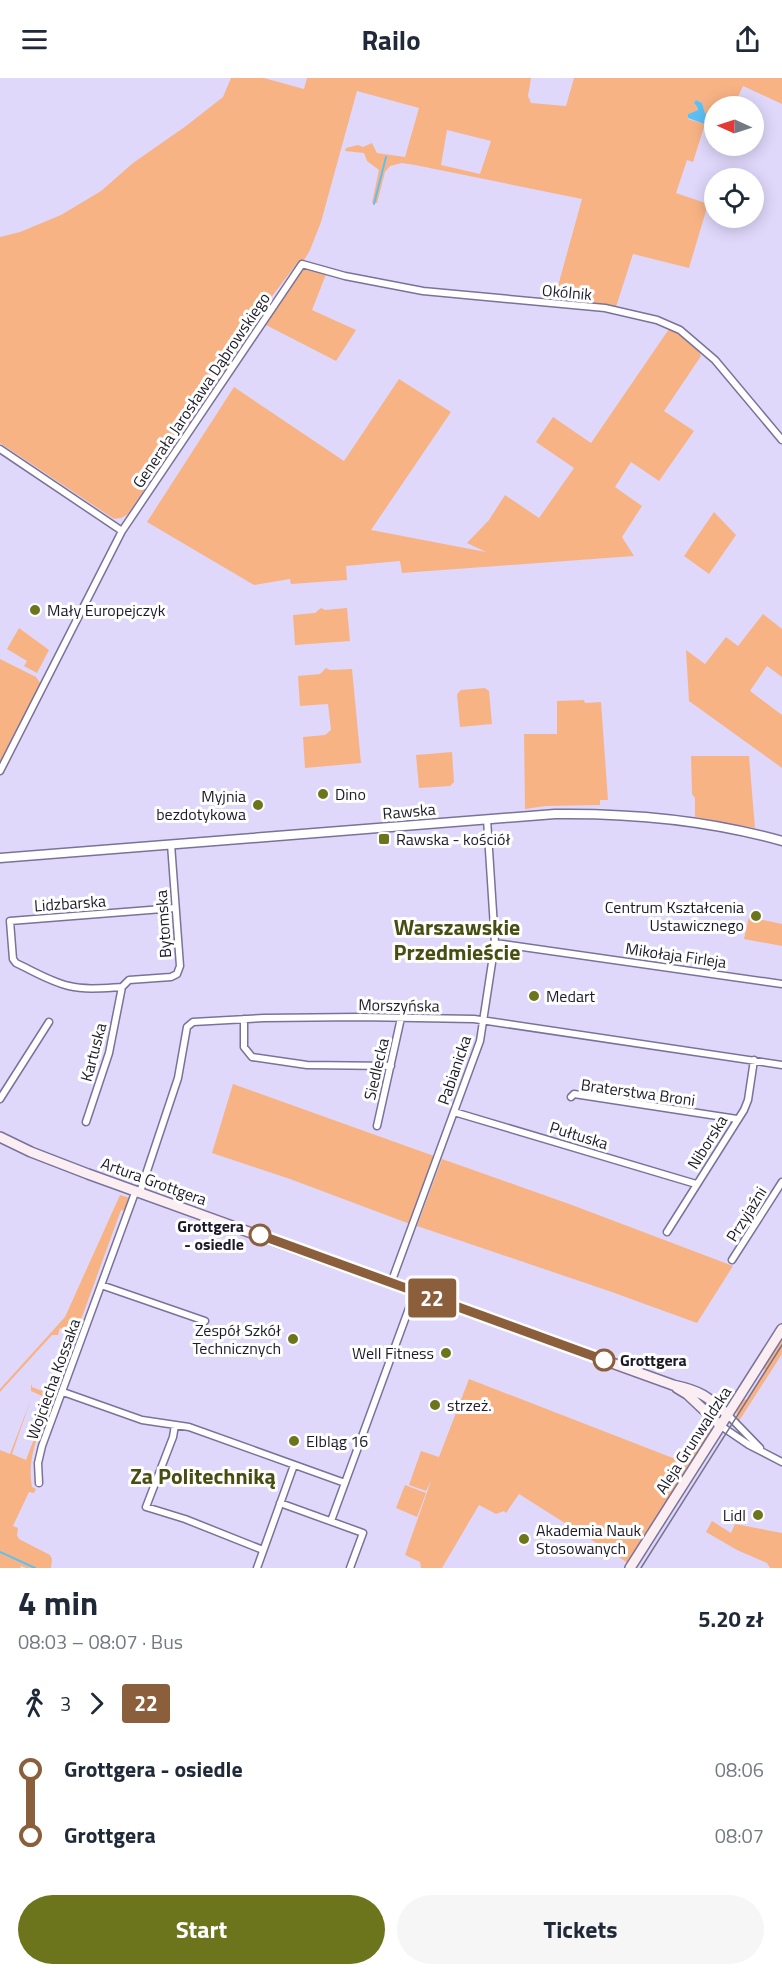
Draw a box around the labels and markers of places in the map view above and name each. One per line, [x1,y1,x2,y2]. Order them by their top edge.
place label: Mały Europejczyk [47,598,166,622]
marker: Mały Europejczyk [28,603,42,617]
place label: Dino [335,782,366,806]
place label: Myjnia bezdotykowa [156,784,246,826]
marker: Dino [316,787,330,801]
marker: Myjnia bezdotykowa [251,798,265,812]
place label: Rawska - kościół [396,827,510,851]
marker: Rawska - kościół [377,832,391,846]
place label: Centrum Kształcenia Ustawicznego [605,895,744,937]
marker: Centrum Kształcenia Ustawicznego [749,909,763,923]
place label: Medart [546,984,595,1008]
marker: Medart [527,989,541,1003]
place label: Grottgera - osiedle [177,1214,244,1256]
marker: Grottgera - osiedle [249,1224,271,1246]
place label: Zespół Szkół Technicznych [192,1318,281,1360]
marker: Zespół Szkół Technicznych [286,1332,300,1346]
place label: Well Fitness [352,1341,434,1365]
marker: Well Fitness [439,1346,453,1360]
place label: Grottgera [620,1348,687,1372]
marker: Grottgera [593,1349,615,1371]
place label: strzeż. [447,1393,492,1417]
marker: strzeż. [428,1398,442,1412]
place label: Elbląg 16 [306,1429,368,1453]
marker: Elbląg 16 [287,1434,301,1448]
place label: Lidl [723,1503,746,1527]
marker: Lidl [751,1508,765,1522]
place label: Akademia Nauk Stosowanych [536,1518,641,1560]
marker: Akademia Nauk Stosowanych [517,1532,531,1546]

